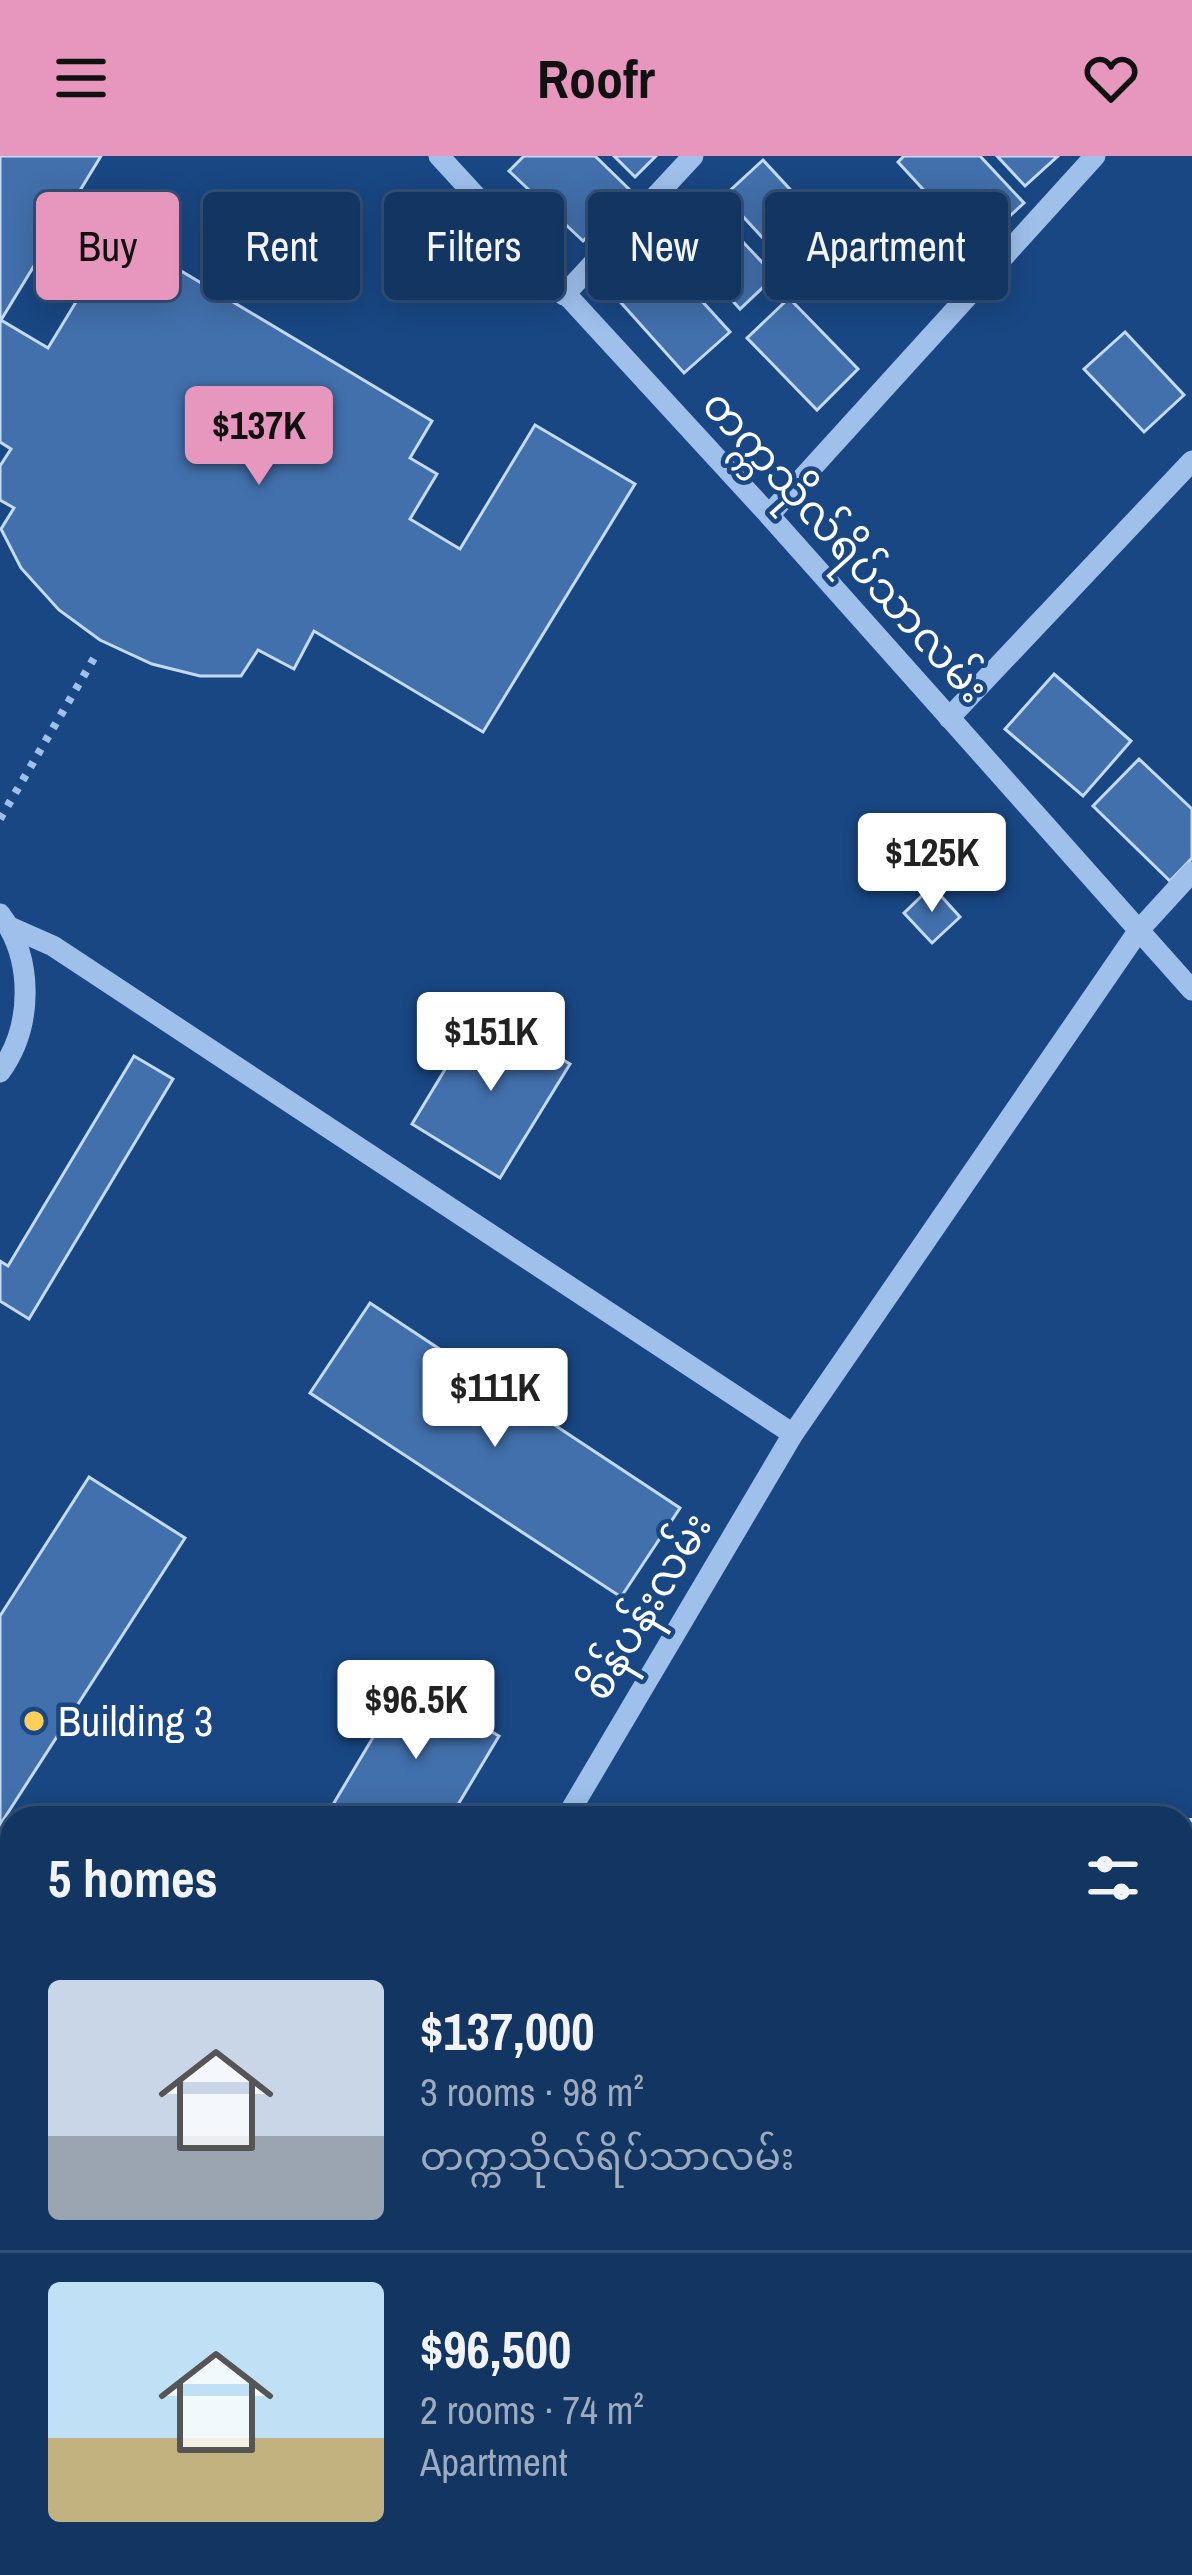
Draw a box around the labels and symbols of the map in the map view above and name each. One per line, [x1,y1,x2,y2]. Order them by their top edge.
street label: တက္ကသိုလ်ရိပ်သာလမ်း [685,378,1002,719]
pin: $137K [175,386,343,488]
pin: $125K [848,813,1016,915]
pin: $151K [407,992,575,1094]
pin: $111K [411,1348,579,1450]
street label: စိန်ပန်းလမ်း [568,1502,730,1714]
pin: $96.5K [318,1660,514,1762]
place label: Building 3 [58,1693,213,1749]
marker: Building 3 [21,1708,47,1734]

